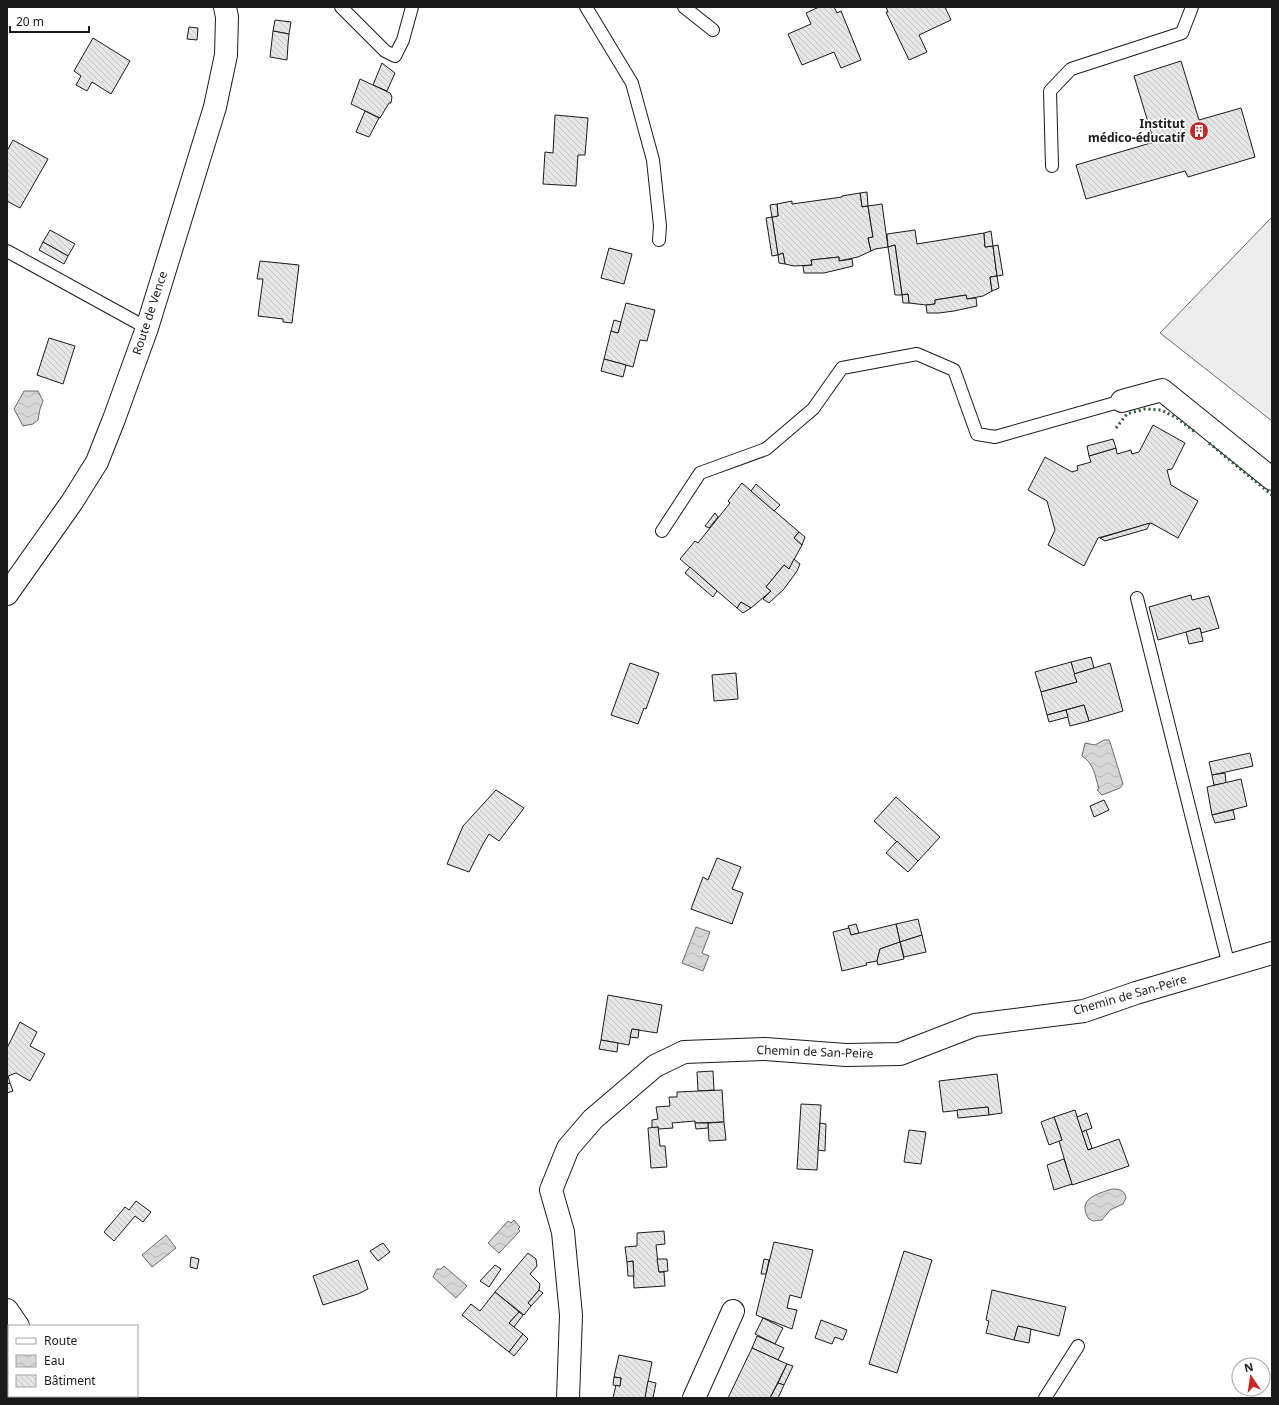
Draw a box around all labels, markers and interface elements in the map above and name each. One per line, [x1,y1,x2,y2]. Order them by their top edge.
scale bar [10,8,89,34]
text: 20 m [16,13,44,30]
place label: Institut médico-éducatif [1088,115,1186,146]
building icon: Institut médico-éducatif [1188,120,1210,142]
street label: Route de Vence [128,268,171,357]
street label: Chemin de San-Peire [1071,970,1189,1019]
street label: Chemin de San-Peire [756,1041,874,1062]
legend [8,1325,138,1397]
text: Route [44,1332,77,1349]
text: Eau [44,1352,65,1369]
north arrow [1231,1357,1271,1397]
text: N [1243,1358,1255,1375]
text: Bâtiment [44,1372,96,1389]

